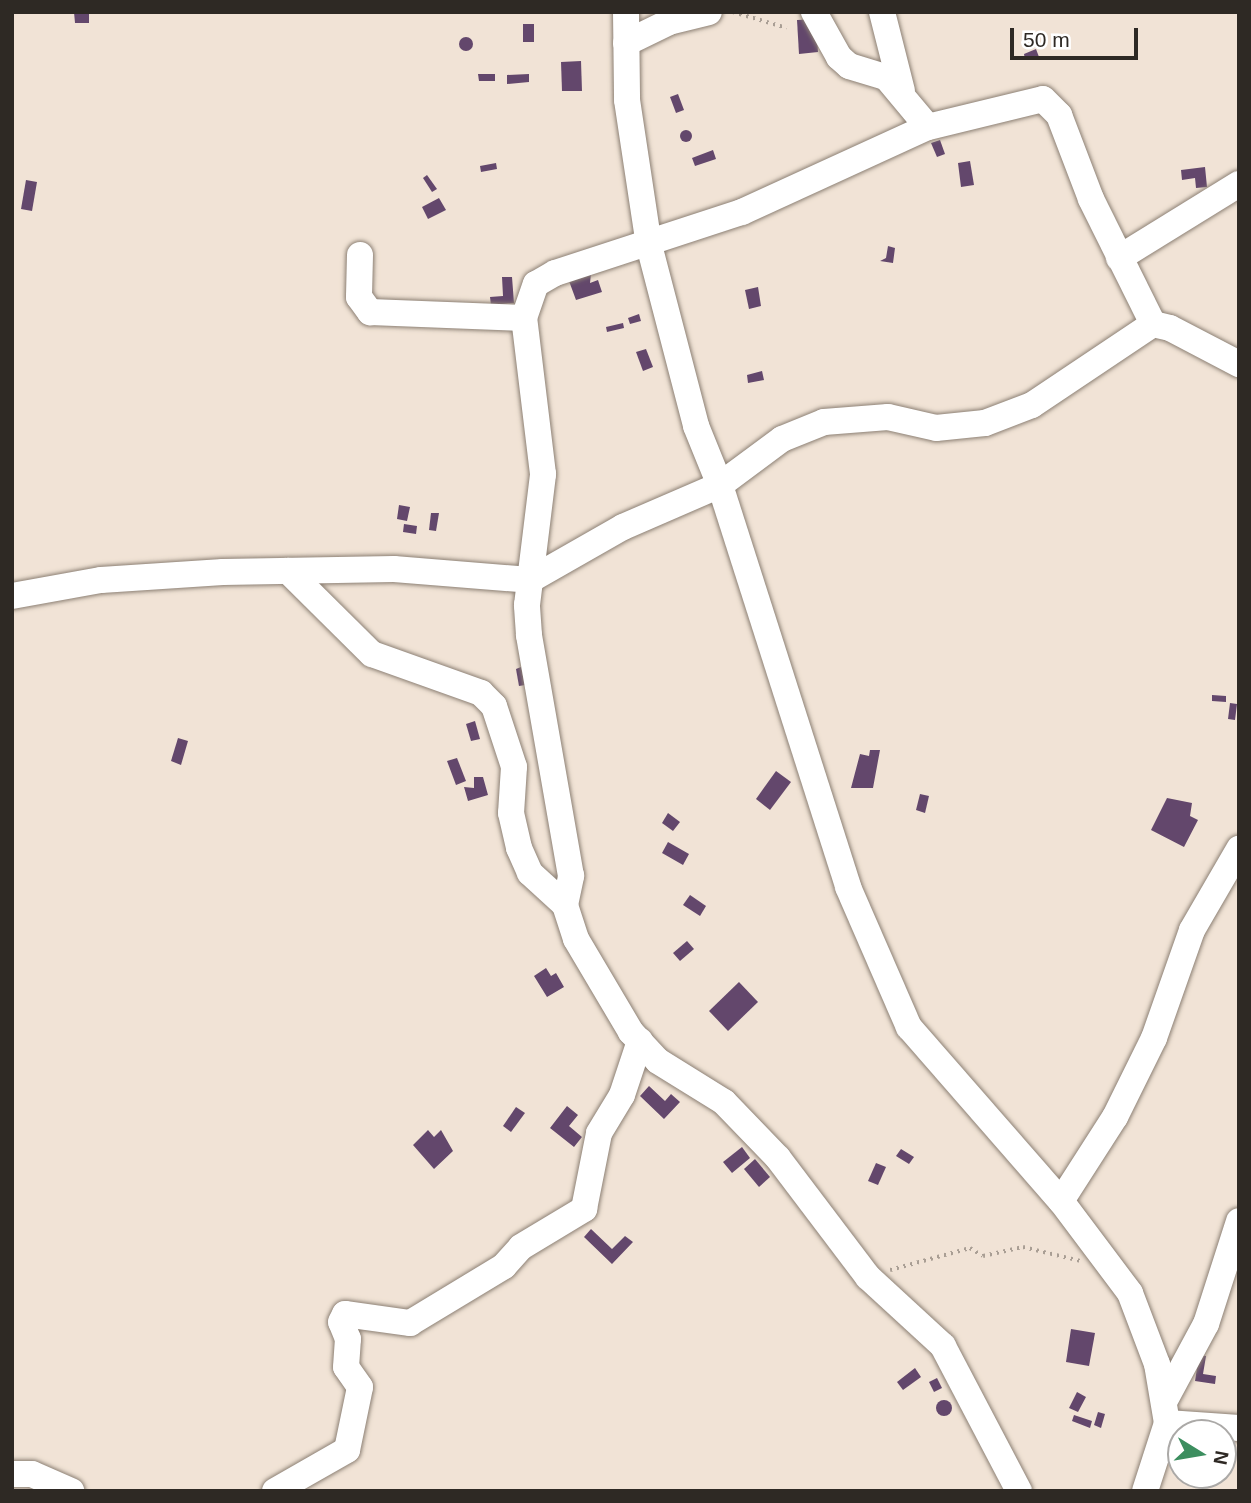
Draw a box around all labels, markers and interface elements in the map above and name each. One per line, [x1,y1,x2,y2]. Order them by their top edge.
scale bar [1013,14,1141,58]
text: 50 m [1023,28,1070,51]
north arrow [1167,1419,1237,1489]
text: N [1210,1449,1233,1466]

